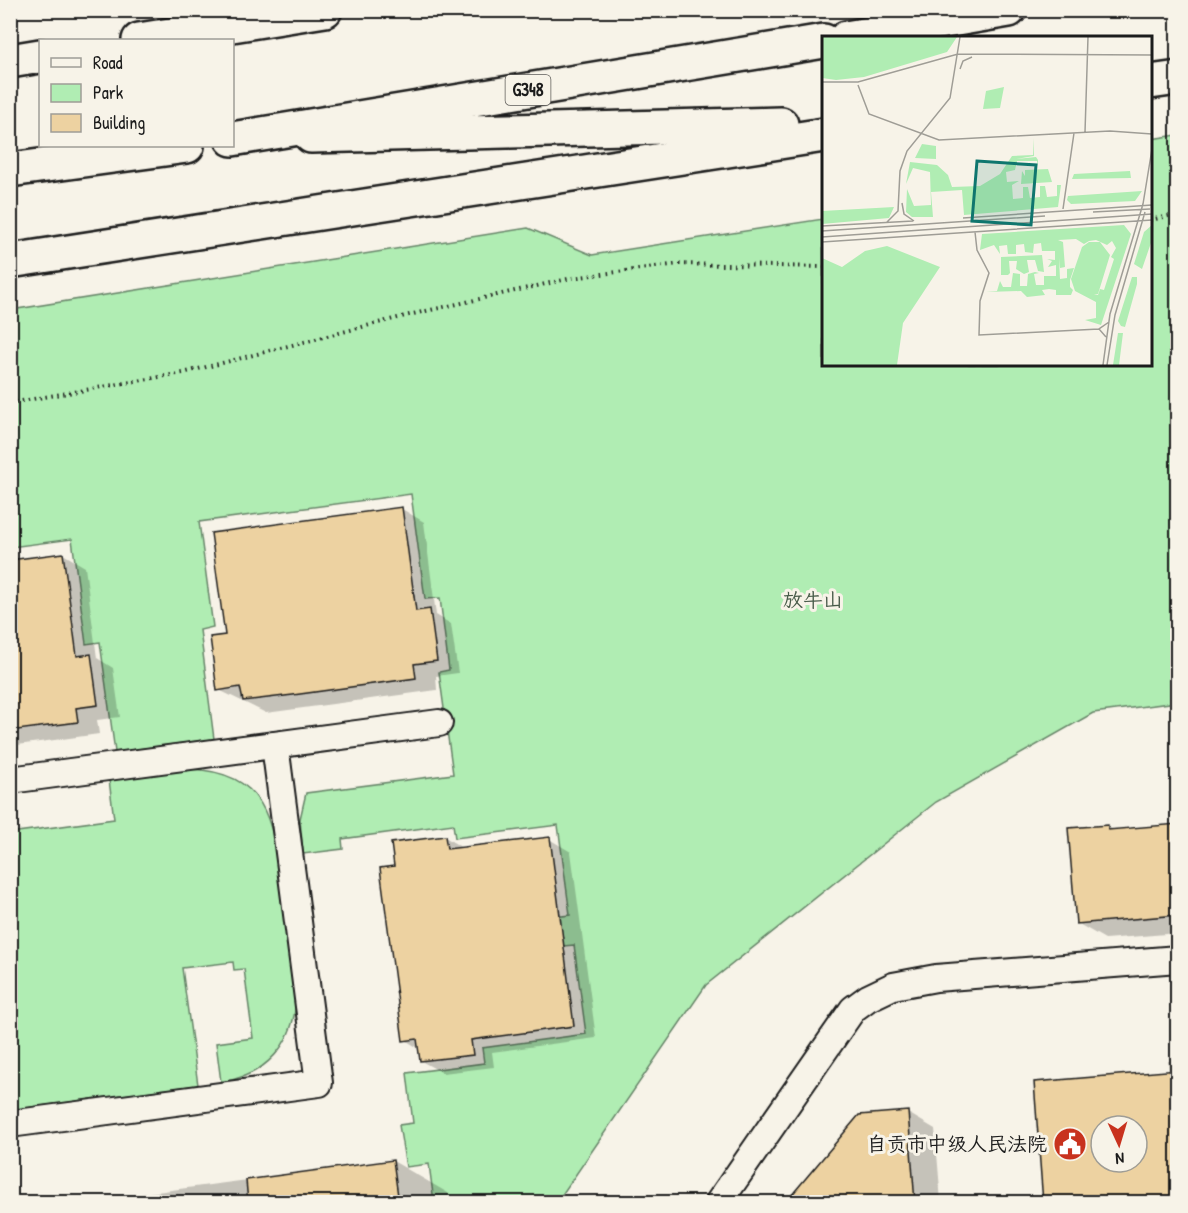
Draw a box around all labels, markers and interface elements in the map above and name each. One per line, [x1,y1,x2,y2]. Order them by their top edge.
inset map [822,36,1152,366]
legend [39,39,234,147]
text: Road [93,50,123,75]
road number: G348 [506,75,550,105]
text: Park [93,80,124,105]
text: Building [93,110,145,135]
park label: 放牛山 [783,586,843,613]
north arrow [1089,1114,1149,1174]
public building icon: 自贡市中级人民法院 [1052,1126,1088,1162]
place label: 自贡市中级人民法院 [867,1130,1047,1157]
text: N [1115,1148,1125,1170]

